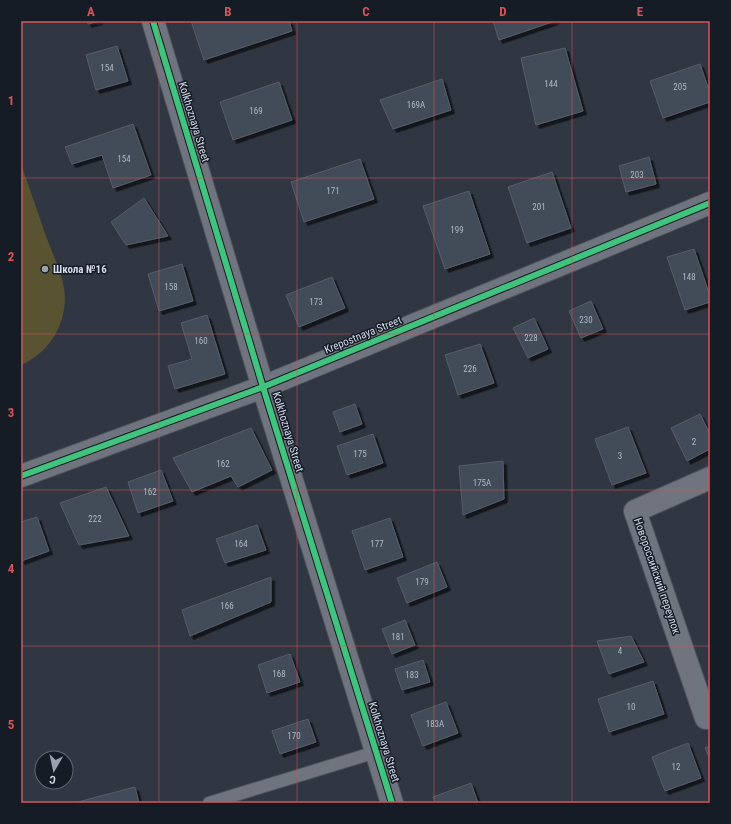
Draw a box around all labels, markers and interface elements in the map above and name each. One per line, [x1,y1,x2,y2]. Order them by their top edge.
text: A [87,4,95,19]
text: B [224,4,232,19]
text: C [362,4,370,19]
text: D [499,4,507,19]
text: E [637,4,644,19]
house number: 154 [100,63,114,73]
house number: 144 [544,79,558,89]
street label: Kolkhoznaya Street [176,80,212,164]
house number: 205 [673,82,687,92]
text: 1 [8,93,14,108]
house number: 169А [407,100,425,110]
house number: 169 [249,106,263,116]
house number: 154 [117,154,131,164]
house number: 203 [630,170,644,180]
house number: 171 [326,186,340,196]
house number: 201 [532,202,546,212]
house number: 199 [450,225,464,235]
text: 2 [8,249,15,264]
place label: Школа №16 [53,263,107,276]
marker: Школа №16 [40,264,50,274]
house number: 148 [682,272,696,282]
house number: 158 [164,282,178,292]
house number: 173 [309,297,323,307]
street label: Krepostnaya Street [322,314,404,356]
house number: 230 [579,315,593,325]
house number: 228 [524,333,538,343]
house number: 160 [194,336,208,346]
house number: 226 [463,364,477,374]
street label: Kolkhoznaya Street [270,390,306,474]
text: 3 [8,405,14,420]
house number: 2 [692,437,697,447]
house number: 175 [353,449,367,459]
house number: 3 [618,451,622,461]
house number: 162 [216,459,230,469]
house number: 175А [473,478,491,488]
house number: 162 [143,487,157,497]
house number: 222 [88,514,102,524]
street label: Новороссийский переулок [631,516,683,636]
house number: 164 [234,539,248,549]
house number: 177 [370,539,384,549]
text: 4 [8,561,15,576]
house number: 179 [415,577,429,587]
house number: 166 [220,601,234,611]
house number: 181 [391,632,405,642]
house number: 4 [618,646,623,656]
house number: 168 [272,669,286,679]
house number: 183 [405,670,419,680]
street label: Kolkhoznaya Street [366,700,402,784]
house number: 10 [627,702,635,712]
text: 5 [8,717,15,732]
house number: 183А [426,719,444,729]
house number: 170 [287,731,301,741]
north arrow [34,750,74,790]
house number: 12 [672,762,681,772]
text: С [48,772,57,786]

